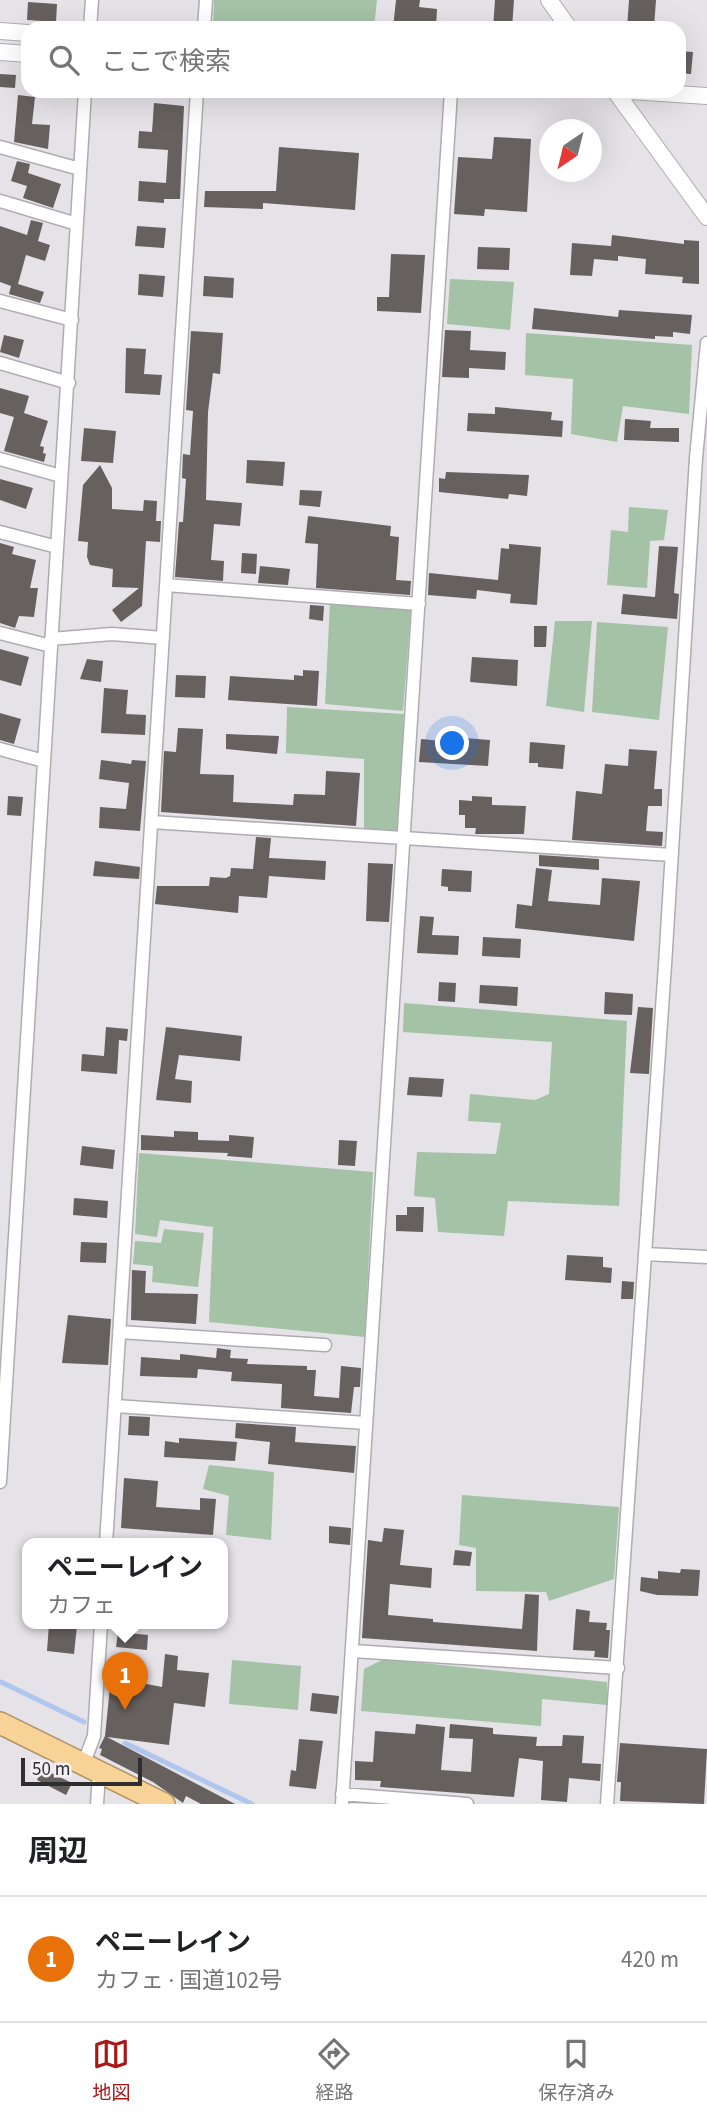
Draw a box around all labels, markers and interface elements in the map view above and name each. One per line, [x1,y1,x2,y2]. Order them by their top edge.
search box [21,21,686,98]
icon: search [45,41,83,79]
text: ここで検索 [101,43,231,80]
north arrow [539,119,602,182]
your location [435,726,469,760]
popup [22,1538,228,1629]
text: ペニーレイン [47,1549,203,1586]
text: カフェ [47,1589,116,1622]
pin: 1 [102,1652,148,1710]
scale bar [21,1755,142,1787]
text: 50 m [32,1756,70,1783]
text: 周辺 [28,1830,88,1873]
text: ペニーレイン [95,1924,251,1961]
text: 1 [45,1943,57,1976]
text: 420 m [621,1943,679,1976]
text: カフェ · 国道102号 [95,1964,282,1997]
tab: 地図 [92,2035,131,2107]
tab: 経路 [315,2035,354,2107]
tab: 保存済み [538,2035,615,2107]

